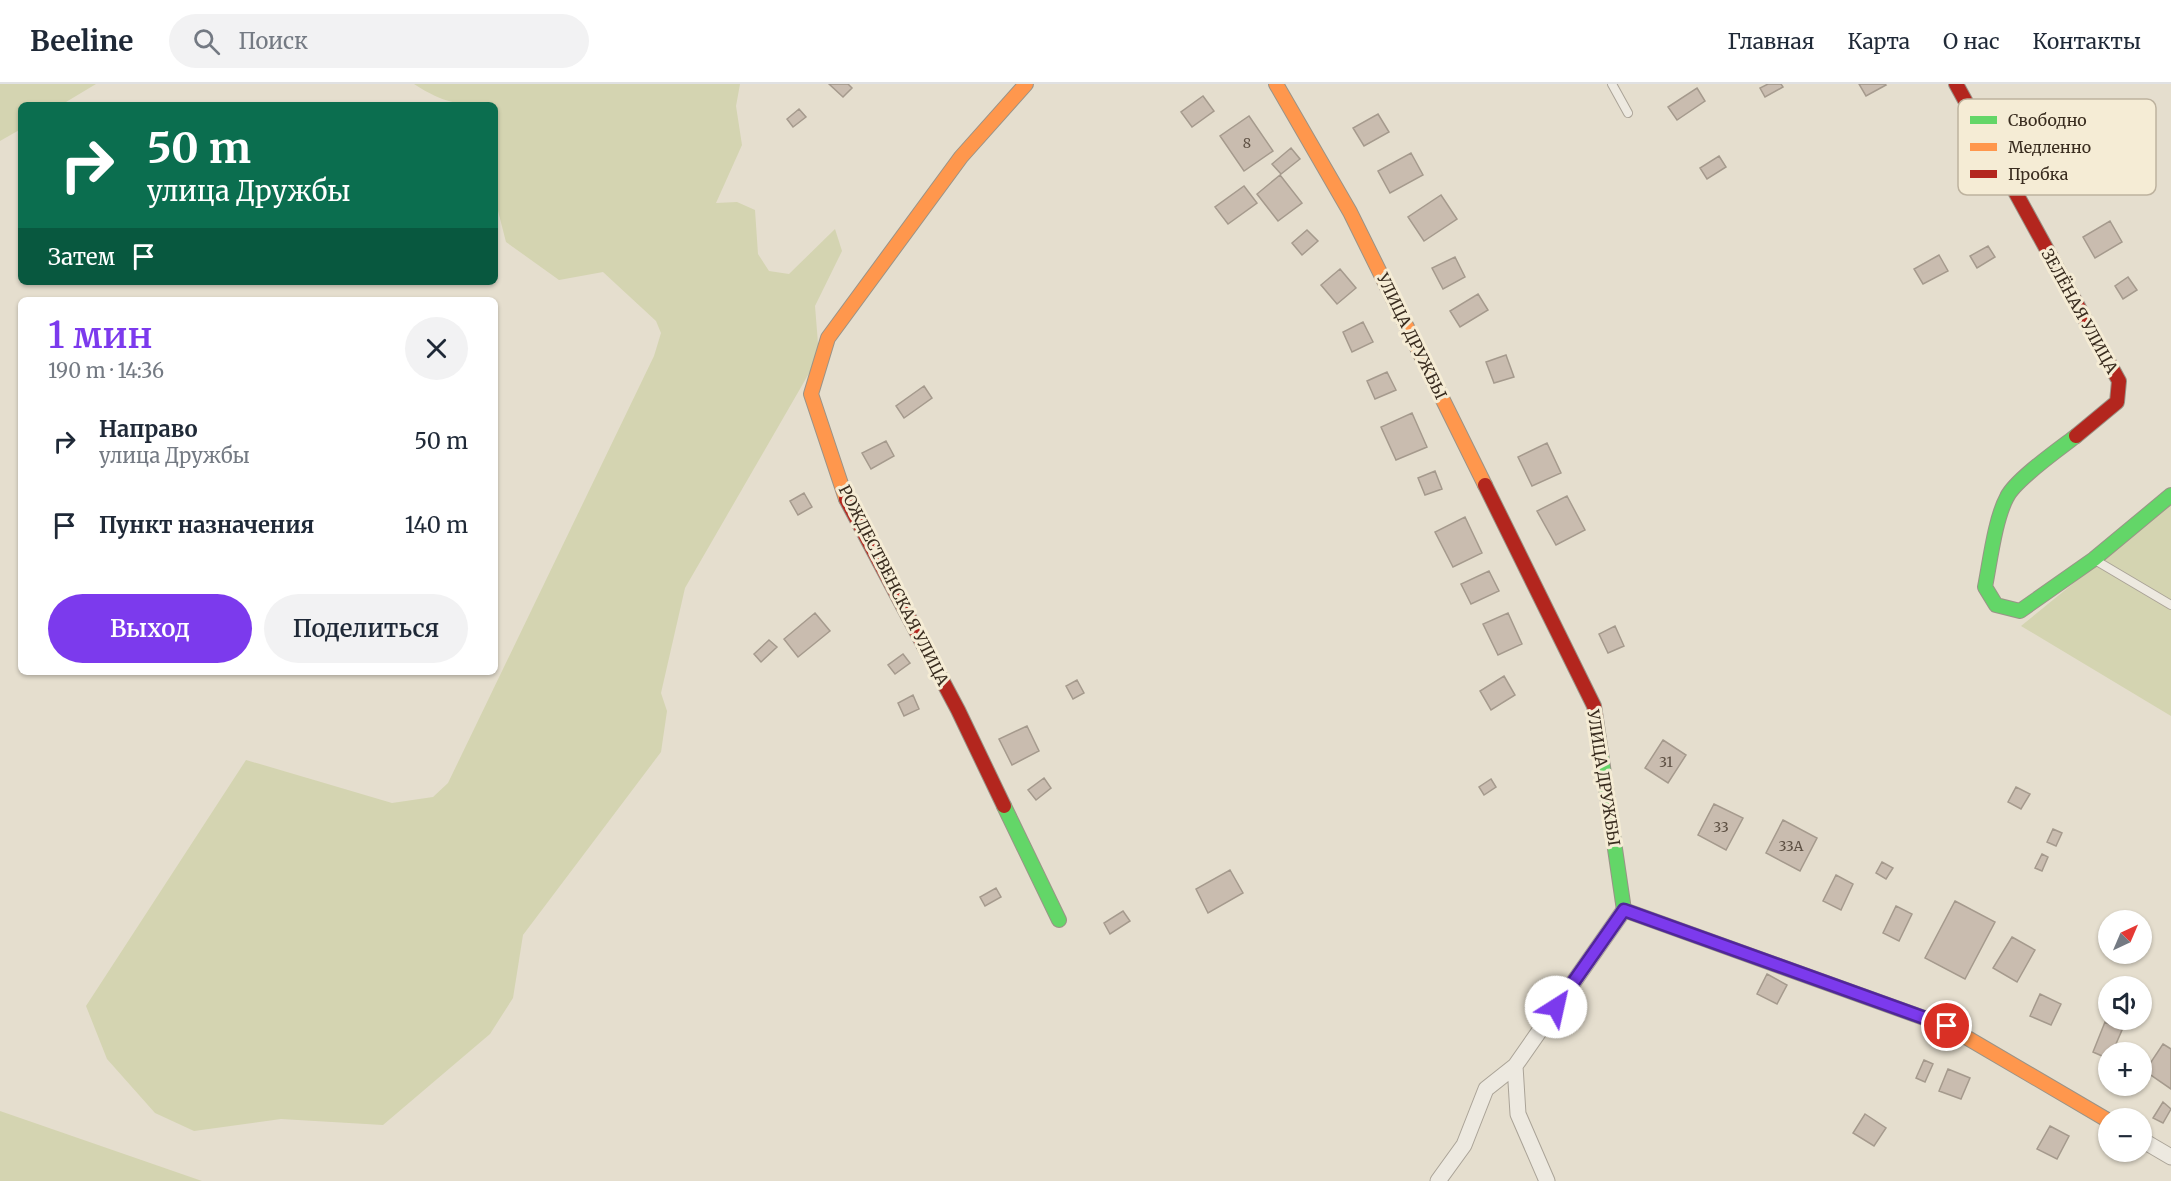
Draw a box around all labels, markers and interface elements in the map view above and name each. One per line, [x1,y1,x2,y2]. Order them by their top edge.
search box [169,14,589,68]
text: Beeline [30,23,133,59]
icon: search [190,25,223,58]
text: Поиск [238,27,308,55]
text: Главная [1728,28,1815,55]
text: Карта [1848,28,1910,55]
text: О нас [1943,28,2000,55]
text: Контакты [2033,28,2141,55]
legend [1958,99,2156,195]
text: Свободно [2008,110,2087,130]
text: 50 m [147,122,251,174]
icon: right [48,126,126,204]
house number: 8 [1243,134,1251,152]
text: Медленно [2008,137,2091,157]
text: Пробка [2008,164,2069,184]
text: улица Дружбы [147,174,351,208]
icon: arrive [127,240,160,273]
text: Затем [48,243,115,271]
street label: ЗЕЛЁНАЯ УЛИЦА [2038,245,2123,377]
street label: УЛИЦА ДРУЖБЫ [1372,269,1451,402]
text: 1 мин [48,313,152,358]
button: close [405,317,468,380]
text: 190 m · 14:36 [48,358,164,383]
text: Направо [99,415,198,443]
icon: right [48,425,81,458]
text: 50 m [414,427,468,455]
text: улица Дружбы [99,443,250,468]
street label: РОЖДЕСТВЕНСКАЯ УЛИЦА [835,481,954,689]
icon: arrive [48,509,81,542]
text: Пункт назначения [99,511,314,539]
text: 140 m [405,511,468,539]
button: Выход [48,594,252,663]
button: Поделиться [264,594,468,663]
street label: УЛИЦА ДРУЖБЫ [1583,707,1625,848]
house number: 31 [1659,753,1673,771]
house number: 33 [1713,818,1729,836]
house number: 33А [1779,837,1804,855]
north arrow [2098,910,2152,964]
map controls [2098,910,2152,1162]
position arrow [1524,975,1588,1039]
button: sound [2098,976,2152,1030]
pin [1921,1000,1972,1051]
icon: arrive [1930,1009,1963,1042]
button: + [2098,1042,2152,1096]
button: − [2098,1108,2152,1162]

